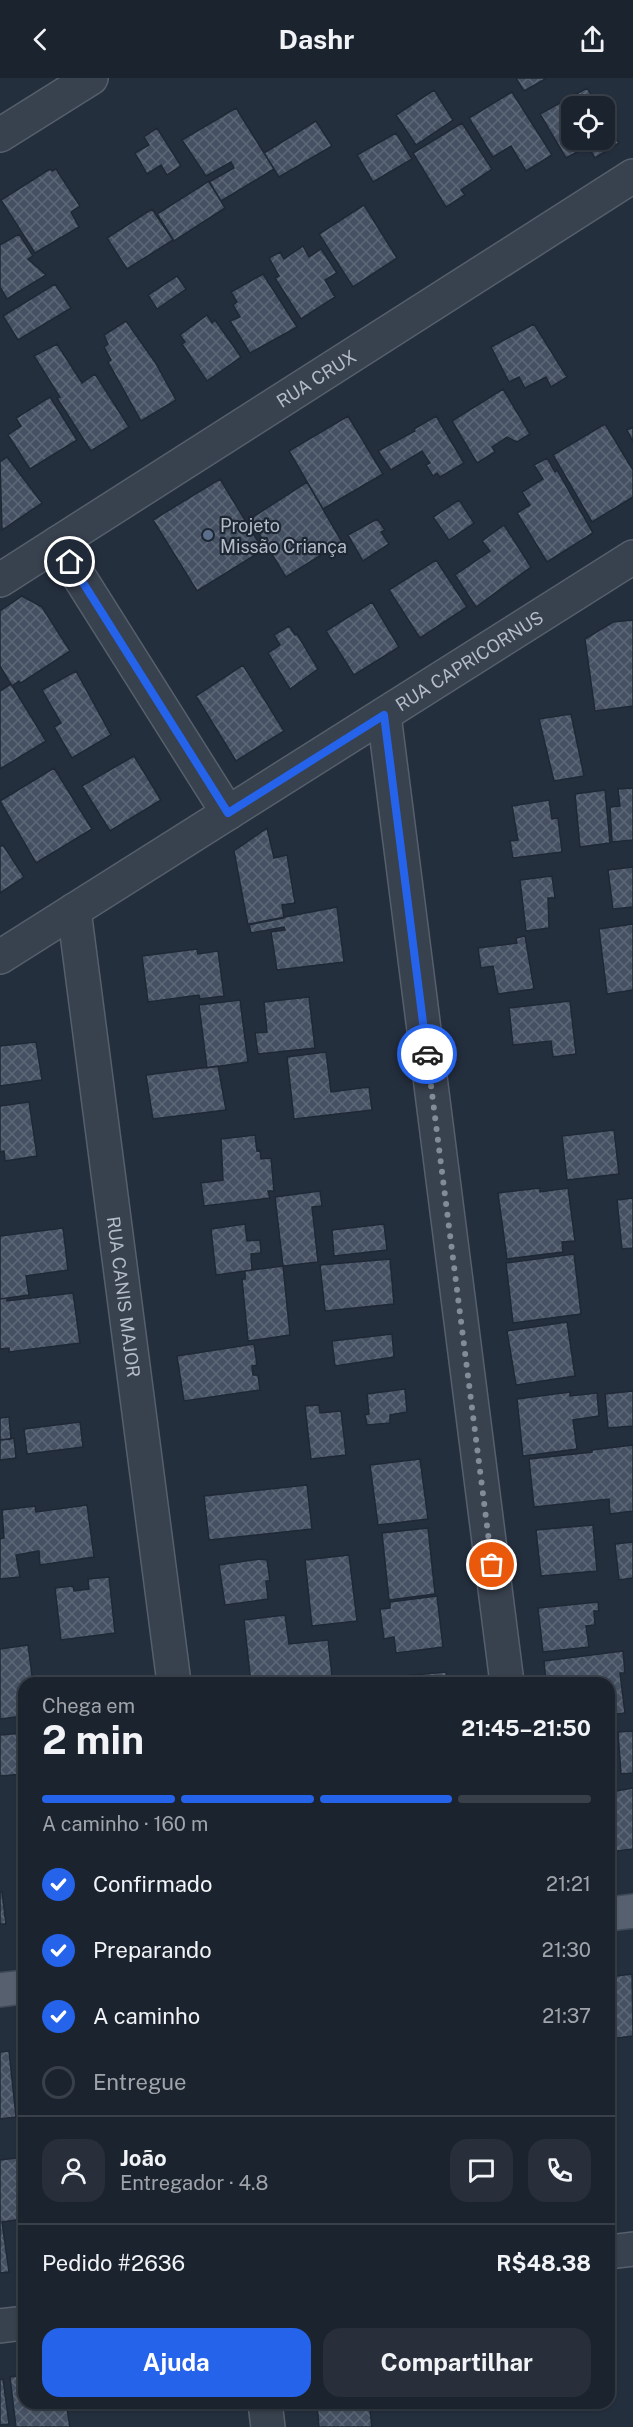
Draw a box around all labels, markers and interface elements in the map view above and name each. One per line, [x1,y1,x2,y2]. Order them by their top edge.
icon: back [24,23,57,56]
text: Dashr [279,23,354,55]
icon: share [576,23,609,56]
map controls [561,96,615,150]
button: locate [561,96,615,150]
street label: RUA CRUX [272,345,360,411]
place label: Projeto Missão Criança [220,515,347,557]
marker: Projeto Missão Criança [201,528,215,542]
pin [44,536,95,587]
icon: home [53,545,86,578]
street label: RUA CAPRICORNUS [391,606,547,715]
courier [397,1024,457,1084]
icon: car [411,1038,444,1071]
street label: RUA CANIS MAJOR [103,1215,145,1379]
pin [466,1539,517,1590]
icon: bag [475,1548,508,1581]
text: Chega em [42,1694,135,1718]
text: 21:45–21:50 [461,1715,591,1741]
text: 2 min [42,1717,144,1763]
text: A caminho · 160 m [42,1812,208,1836]
icon: check [42,1868,75,1901]
text: Confirmado [93,1871,212,1897]
text: 21:21 [546,1872,591,1896]
icon: check [42,1934,75,1967]
text: Preparando [93,1937,212,1963]
text: 21:30 [542,1938,591,1962]
icon: check [42,2000,75,2033]
text: A caminho [93,2003,200,2029]
text: 21:37 [542,2004,591,2028]
text: Entregue [93,2069,187,2095]
button: person [42,2139,105,2202]
button: chat [450,2139,513,2202]
button: phone [528,2139,591,2202]
text: João [120,2145,167,2171]
text: Entregador · 4.8 [120,2171,268,2195]
text: Pedido #2636 [42,2250,185,2276]
text: R$48.38 [496,2250,591,2276]
button: Ajuda [42,2328,311,2397]
button: Compartilhar [323,2328,591,2397]

